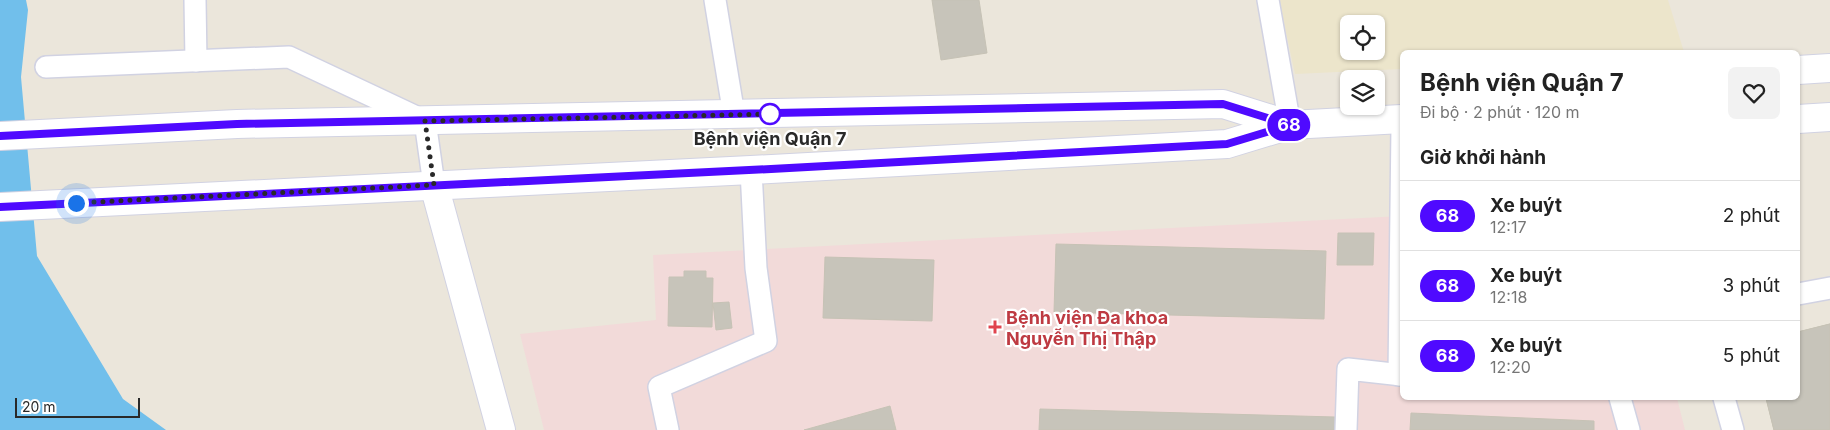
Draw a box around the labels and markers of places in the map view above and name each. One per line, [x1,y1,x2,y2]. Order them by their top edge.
marker: Bệnh viện Quận 7 [759,103,781,125]
place label: Bệnh viện Quận 7 [694,128,846,149]
place label: Bệnh viện Đa khoa Nguyễn Thị Thập [1006,307,1168,349]
marker: Bệnh viện Đa khoa Nguyễn Thị Thập [988,320,1002,334]

